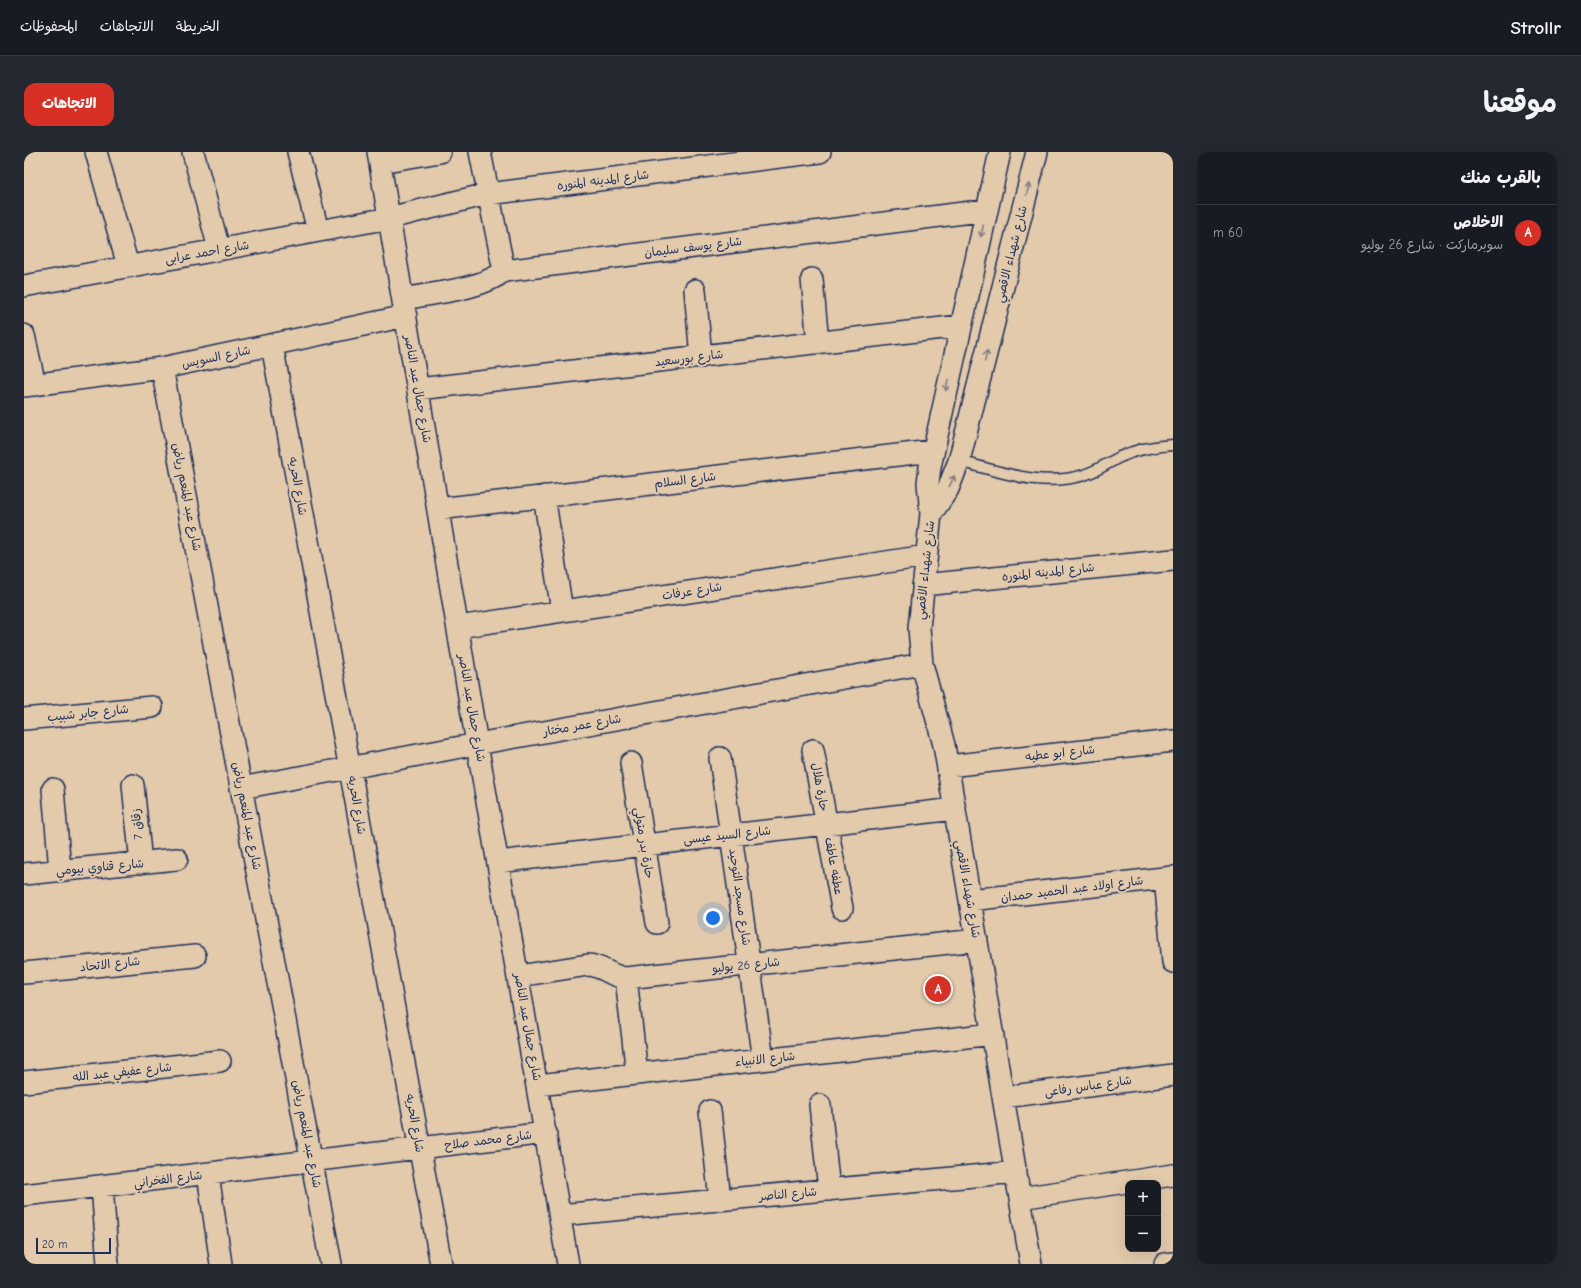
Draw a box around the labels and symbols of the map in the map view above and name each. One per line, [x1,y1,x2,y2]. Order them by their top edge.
street label: شارع المدينه المنوره [556,167,650,195]
one-way arrow [1025,183,1032,196]
street label: شارع شهداء الاقصي [992,204,1034,305]
one-way arrow [978,224,986,237]
street label: شارع يوسف سليمان [643,234,743,262]
street label: شارع احمد عرابى [164,238,251,268]
street label: شارع جمال عبد الناصر [399,333,434,444]
street label: شارع السويس [180,343,252,373]
street label: شارع بورسعيد [654,347,724,371]
one-way arrow [983,350,990,363]
one-way arrow [943,378,951,391]
street label: شارع عبد المنعم رياض [168,442,204,553]
street label: شارع الحريه [284,456,310,517]
street label: شارع السلام [653,469,717,493]
one-way arrow [948,475,956,487]
street label: شارع شهداء الاقصي [913,520,941,621]
street label: شارع المدينه المنوره [1001,560,1095,586]
street label: شارع عرفات [661,579,723,605]
street label: شارع جمال عبد الناصر [453,652,488,763]
street label: شارع جابر شبيب [47,702,130,726]
street label: شارع عمر مختار [541,711,623,741]
street label: شارع ابو عطيه [1024,742,1096,766]
street label: شارع عبد المنعم رياض [228,761,264,872]
street label: حارة هلال [809,762,831,812]
street label: شارع الحريه [343,775,369,836]
street label: حارة بدر متولي [628,806,657,880]
street label: زقاق 7 [129,808,145,840]
street label: شارع السيد عيسى [682,823,772,849]
street label: عطفه عاطف [822,836,846,896]
street label: شارع شهداء الاقصي [949,839,984,940]
street label: شارع مسجد التوحيد [724,848,754,947]
street label: شارع قناوي بيومي [55,856,145,882]
street label: شارع اولاد عبد الحميد حمدان [1000,873,1144,907]
your location [703,908,723,928]
street label: شارع الاتحاد [79,954,141,976]
street label: شارع 26 يوليو [710,954,781,978]
street label: شارع جمال عبد الناصر [509,971,544,1082]
pin: A [925,974,951,1004]
street label: شارع الانبياء [734,1049,796,1071]
street label: شارع عفيفي عبد الله [72,1060,173,1088]
street label: شارع عباس رفاعى [1043,1073,1133,1101]
street label: شارع عبد المنعم رياض [288,1079,324,1190]
street label: شارع الحريه [401,1093,427,1154]
street label: شارع محمد صلاح [443,1128,533,1154]
street label: شارع الفخراني [133,1168,204,1194]
street label: شارع الناصر [757,1184,818,1206]
scale bar [36,1236,111,1255]

